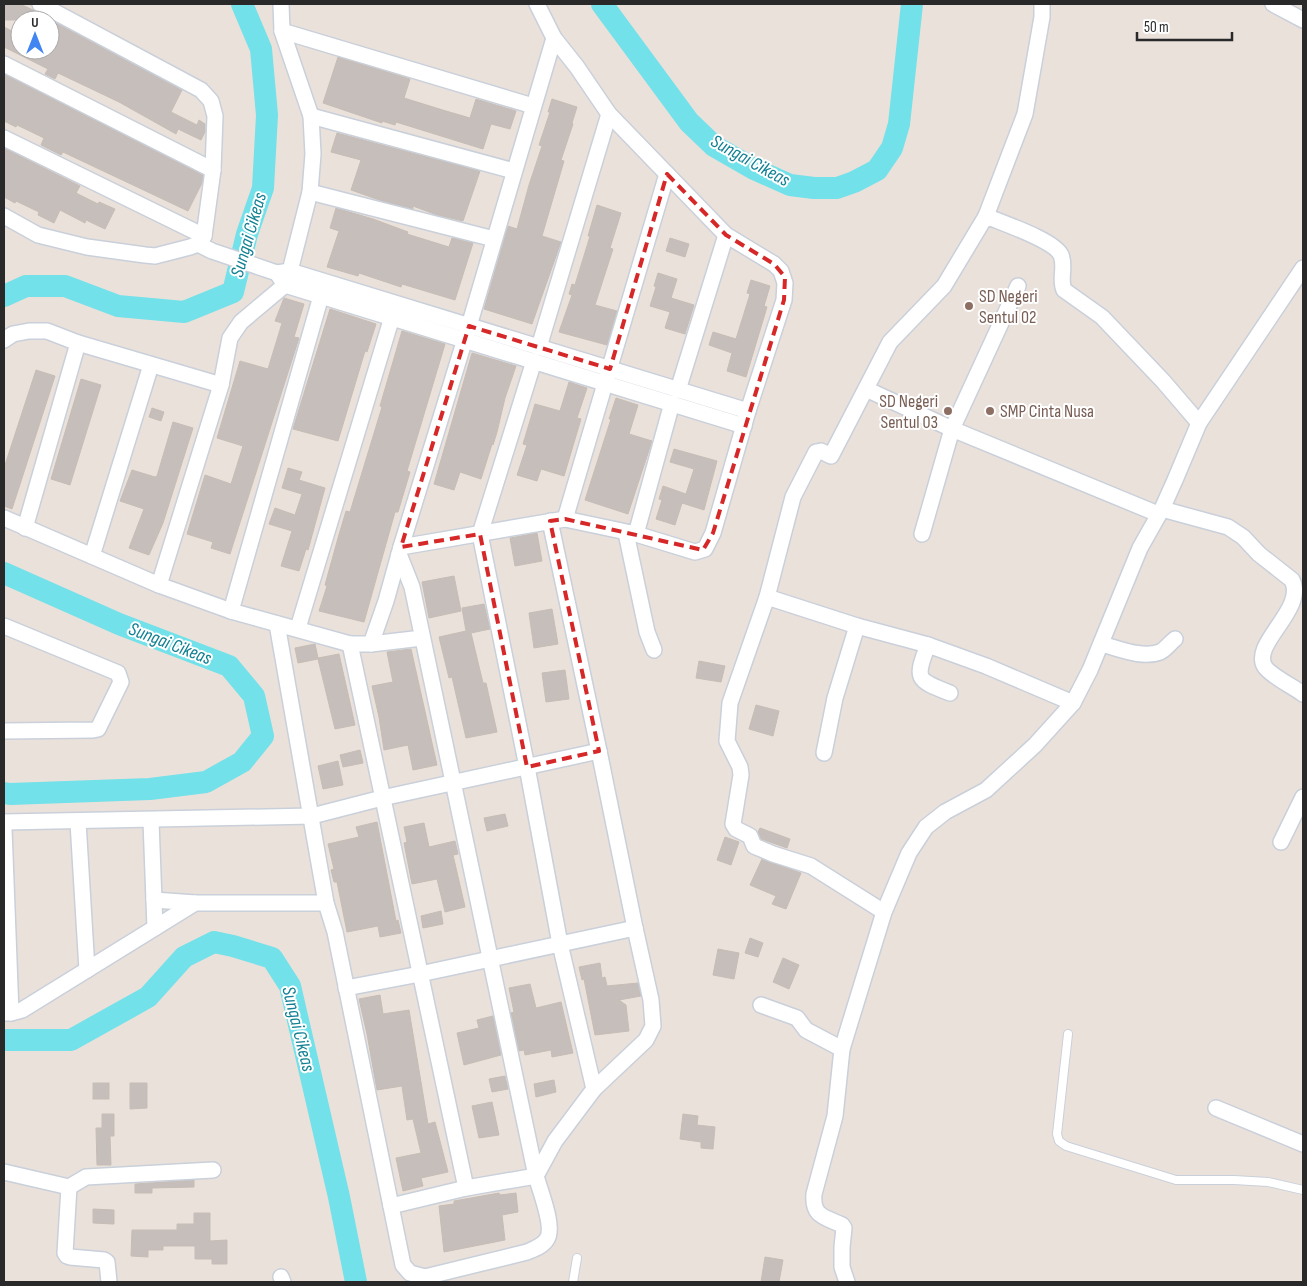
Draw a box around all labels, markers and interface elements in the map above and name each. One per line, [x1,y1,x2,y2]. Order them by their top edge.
north arrow [10,10,60,60]
scale bar [1137,10,1232,42]
text: U [31,14,39,31]
text: 50 m [1144,18,1169,37]
water label: Sungai Cikeas [707,130,794,192]
water label: Sungai Cikeas [226,190,272,280]
place label: SD Negeri Sentul 02 [979,286,1038,328]
marker: SD Negeri Sentul 02 [963,300,975,312]
place label: SD Negeri Sentul 03 [879,391,938,433]
place label: SMP Cinta Nusa [1000,401,1094,422]
marker: SD Negeri Sentul 03 [942,405,954,417]
marker: SMP Cinta Nusa [984,405,996,417]
water label: Sungai Cikeas [125,618,215,670]
water label: Sungai Cikeas [276,984,320,1074]

